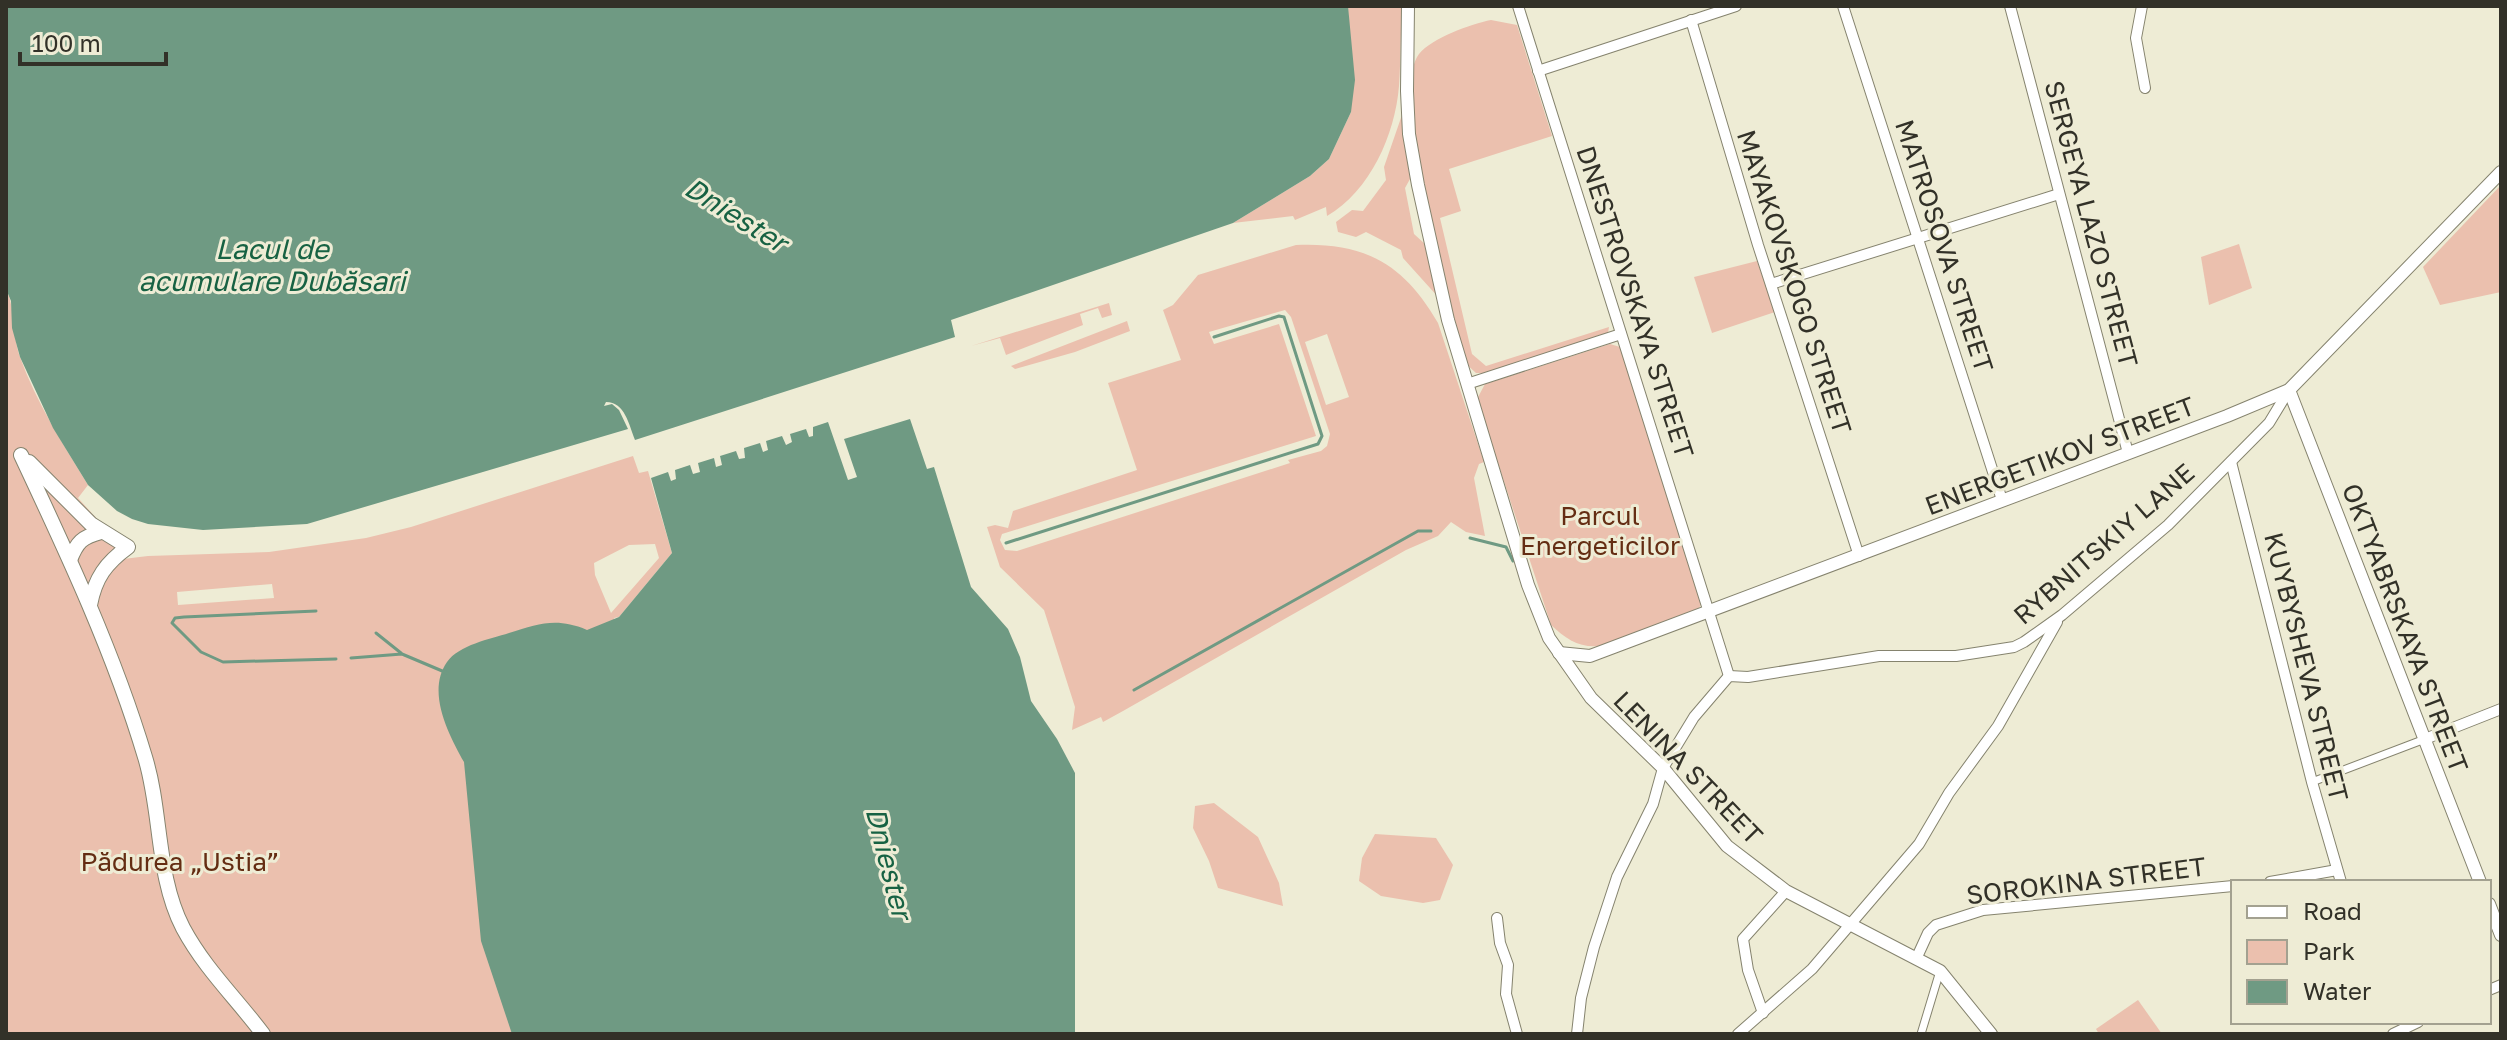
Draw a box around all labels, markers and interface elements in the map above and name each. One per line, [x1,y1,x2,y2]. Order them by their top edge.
scale bar [20,16,166,66]
text: 100 m [32,28,101,57]
street label: SERGEYA LAZO STREET [2038,77,2145,370]
street label: MATROSOVA STREET [1889,116,2000,376]
street label: MAYAKOVSKOGO STREET [1731,126,1858,438]
street label: DNESTROVSKAYA STREET [1570,142,1701,462]
water label: Dniester [679,170,797,261]
water label: Lacul de acumulare Dubăsari [138,232,409,297]
street label: ENERGETIKOV STREET [1921,390,2199,521]
street label: RYBNITSKIY LANE [2007,457,2200,631]
street label: OKTYABRSKAYA STREET [2336,479,2475,777]
park label: Parcul Energeticilor [1520,500,1680,561]
street label: KUYBYSHEVA STREET [2258,529,2355,804]
street label: LENINA STREET [1608,685,1769,851]
water label: Dniester [860,804,920,926]
park label: Pădurea „Ustia” [81,846,279,877]
street label: SOROKINA STREET [1965,850,2207,911]
legend [2231,880,2491,1024]
text: Road [2303,896,2362,925]
text: Park [2303,936,2355,965]
text: Water [2303,976,2371,1005]

